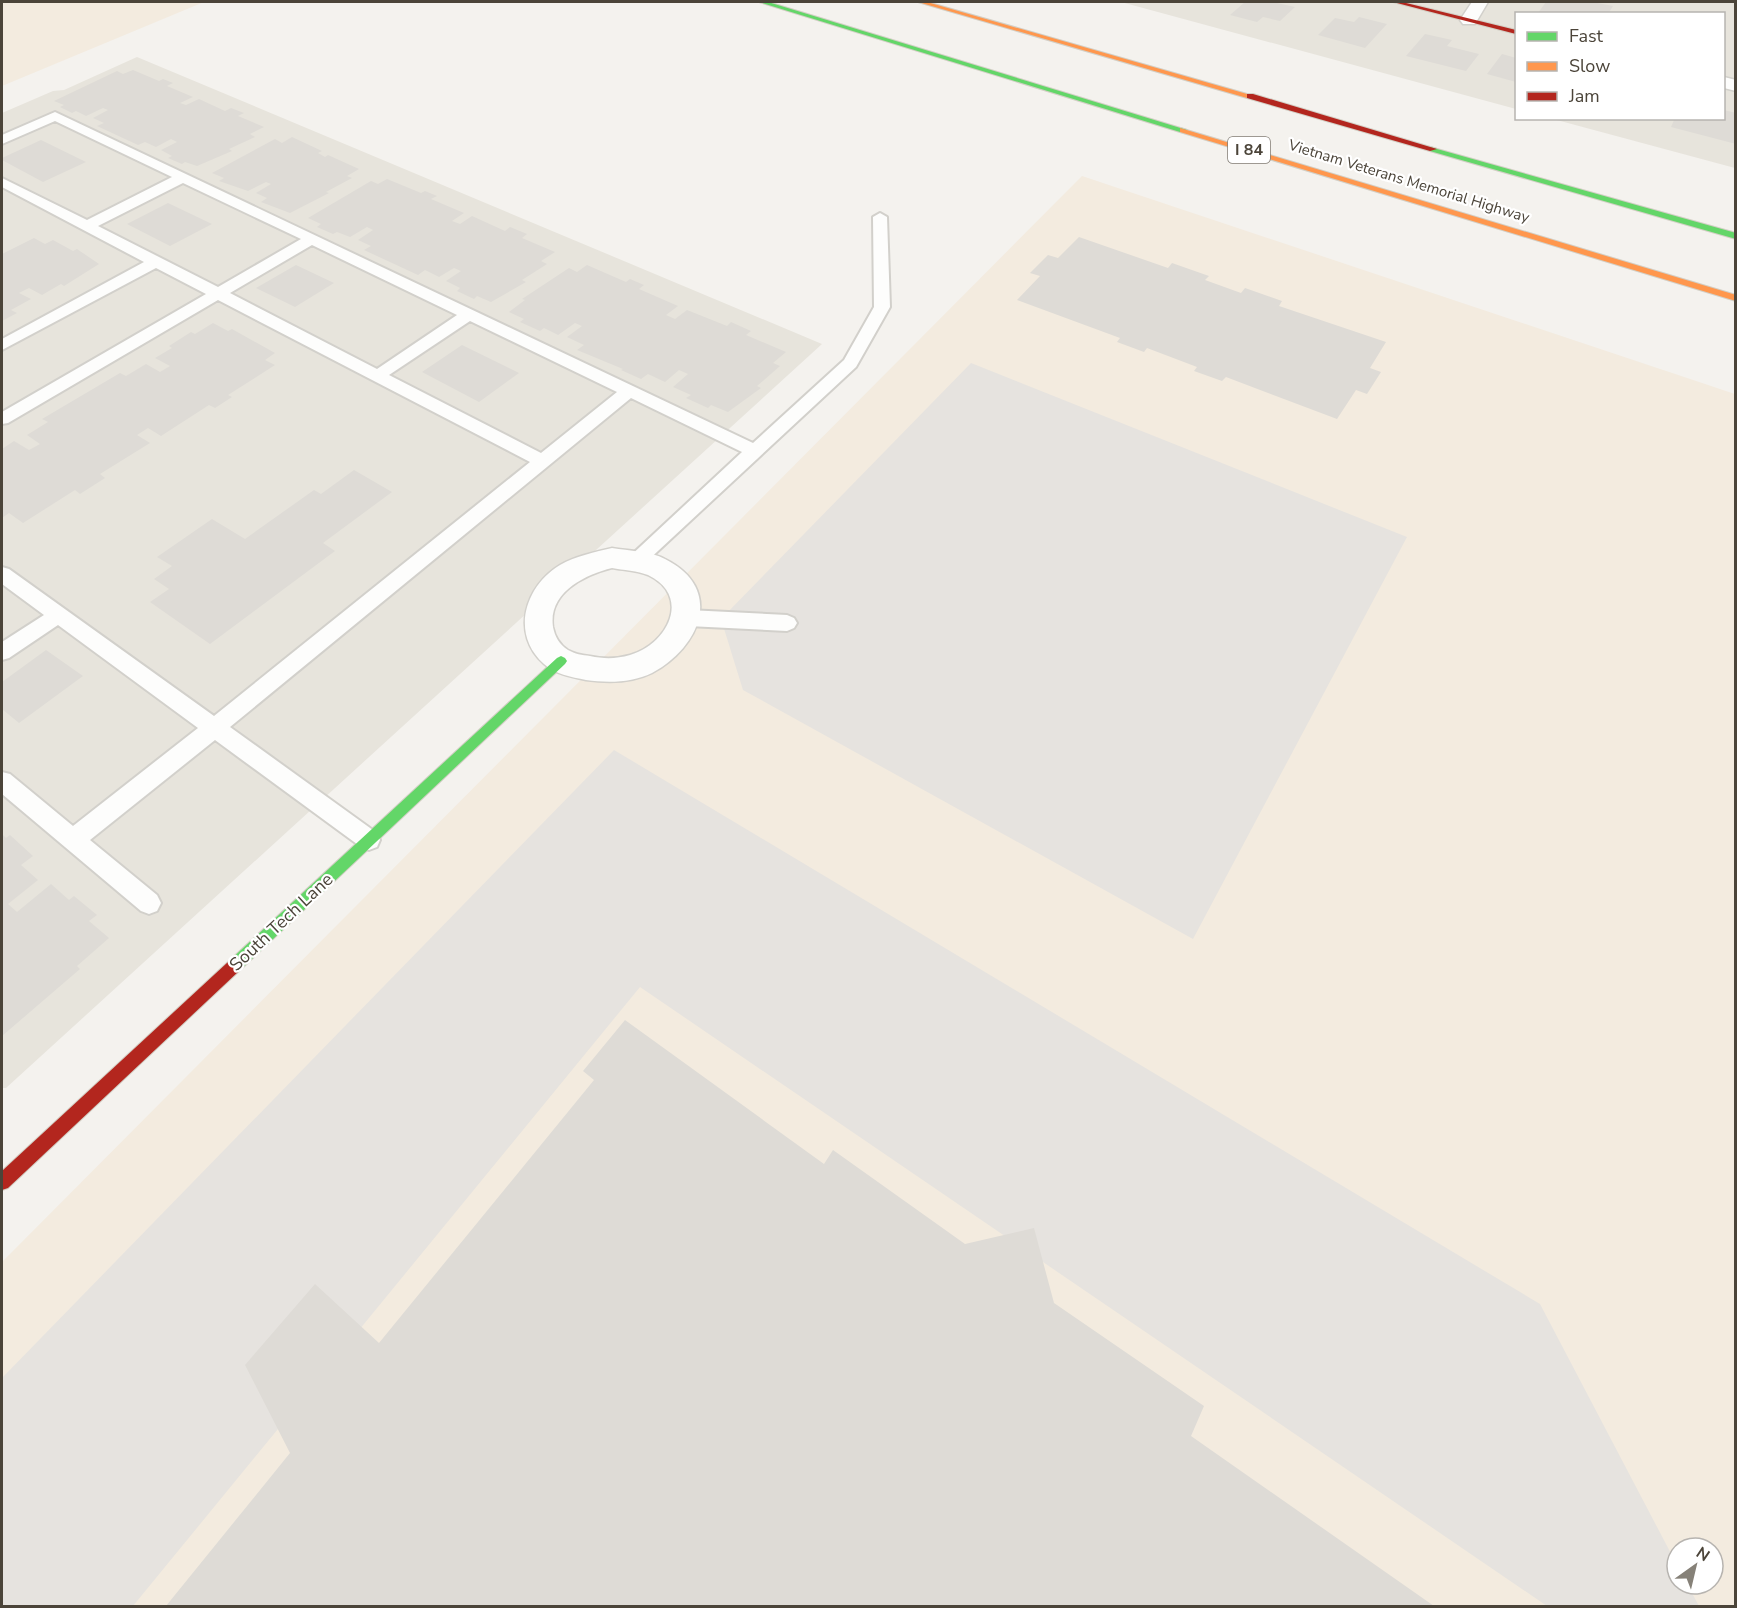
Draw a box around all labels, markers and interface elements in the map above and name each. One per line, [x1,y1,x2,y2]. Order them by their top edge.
legend [1515,12,1725,120]
text: Fast [1569,24,1604,48]
text: Slow [1569,54,1610,78]
text: Jam [1568,84,1600,108]
street label: Vietnam Veterans Memorial Highway [1285,134,1532,227]
road number: I 84 [1228,137,1270,163]
street label: South Tech Lane [224,868,338,976]
north arrow [1665,1536,1725,1596]
text: N [1692,1542,1714,1567]

